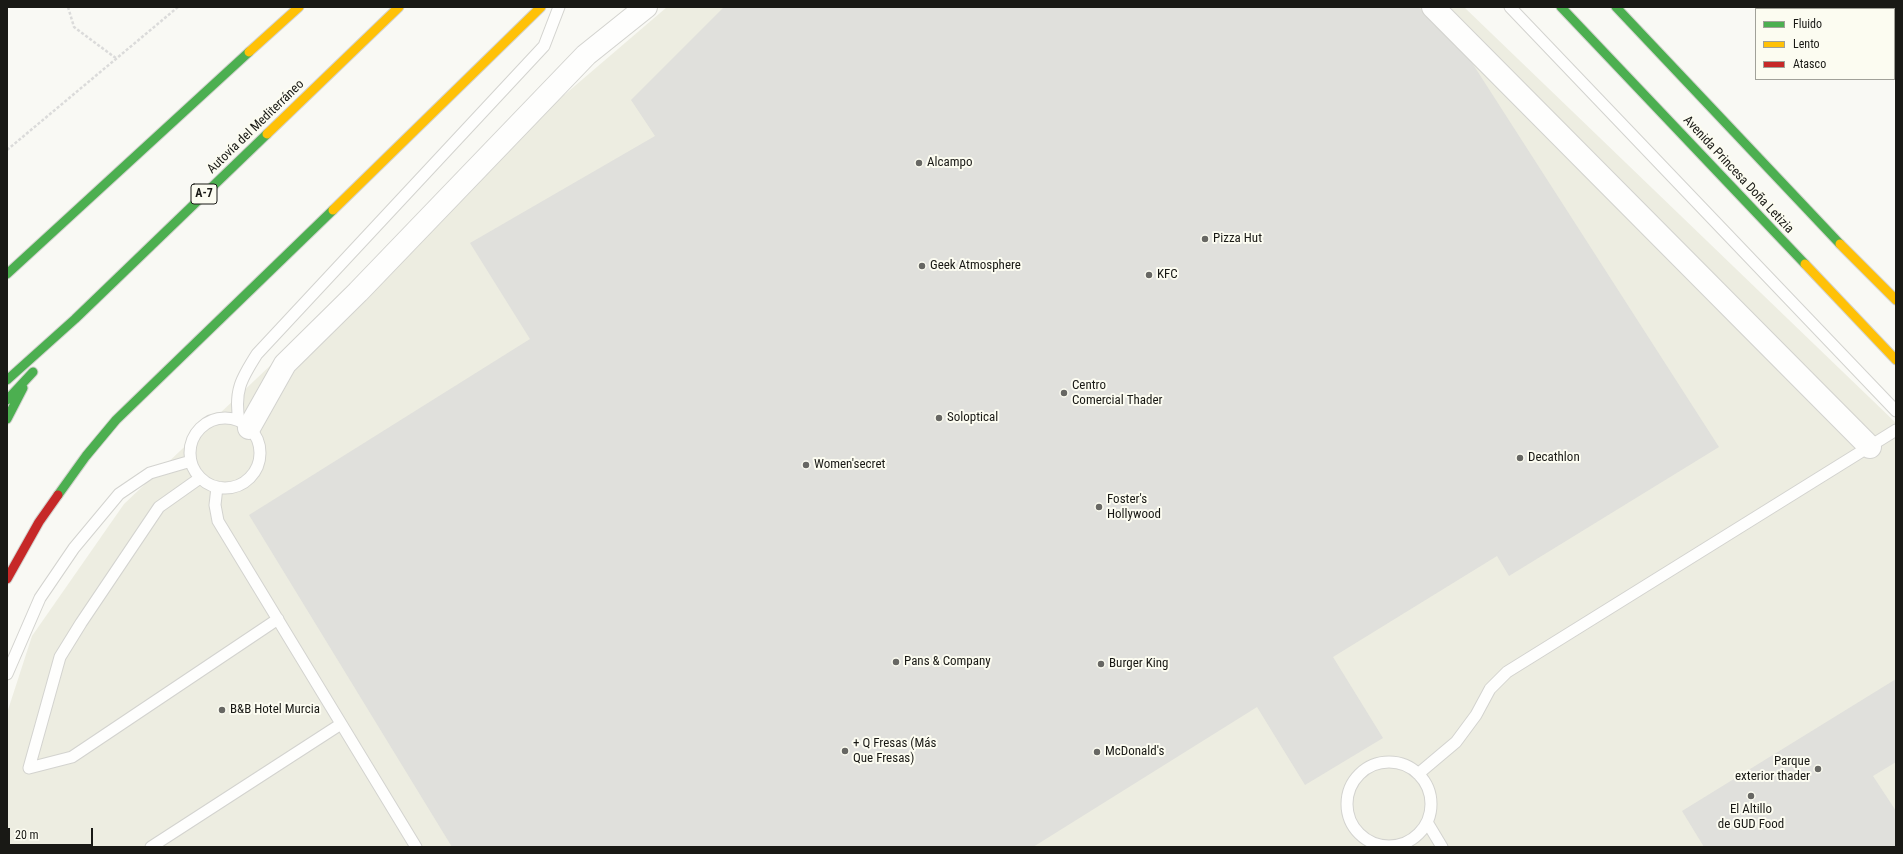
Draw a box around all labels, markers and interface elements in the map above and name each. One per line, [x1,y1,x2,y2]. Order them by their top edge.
legend [1755,8,1895,80]
text: Fluido [1793,17,1822,31]
text: Lento [1793,37,1820,51]
text: Atasco [1793,57,1826,71]
street label: Autovía del Mediterráneo [204,77,308,177]
street label: Avenida Princesa Doña Letizia [1679,113,1797,237]
place label: Alcampo [927,155,972,171]
marker: Alcampo [914,158,924,168]
road number: A-7 [191,184,217,204]
place label: Pizza Hut [1213,231,1262,247]
marker: Pizza Hut [1200,234,1210,244]
place label: Geek Atmosphere [930,258,1021,274]
marker: Geek Atmosphere [917,261,927,271]
place label: KFC [1157,267,1178,283]
marker: KFC [1144,270,1154,280]
place label: Centro Comercial Thader [1072,378,1163,409]
marker: Centro Comercial Thader [1059,388,1069,398]
place label: Soloptical [947,410,998,426]
marker: Soloptical [934,413,944,423]
place label: Decathlon [1528,450,1580,466]
marker: Decathlon [1515,453,1525,463]
place label: Women'secret [814,457,885,473]
marker: Women'secret [801,460,811,470]
place label: Foster's Hollywood [1107,492,1161,523]
marker: Foster's Hollywood [1094,502,1104,512]
place label: Pans & Company [904,654,991,670]
place label: Burger King [1109,656,1168,672]
marker: Pans & Company [891,657,901,667]
marker: Burger King [1096,659,1106,669]
place label: B&B Hotel Murcia [230,702,320,718]
marker: B&B Hotel Murcia [217,705,227,715]
place label: + Q Fresas (Más Que Fresas) [853,736,936,767]
place label: McDonald's [1105,744,1164,760]
marker: + Q Fresas (Más Que Fresas) [840,746,850,756]
marker: McDonald's [1092,747,1102,757]
place label: Parque exterior thader [1735,754,1810,785]
marker: Parque exterior thader [1813,764,1823,774]
marker: El Altillo de GUD Food [1746,791,1756,801]
place label: El Altillo de GUD Food [1718,802,1784,833]
scale bar [10,820,95,846]
text: 20 m [15,828,39,842]

